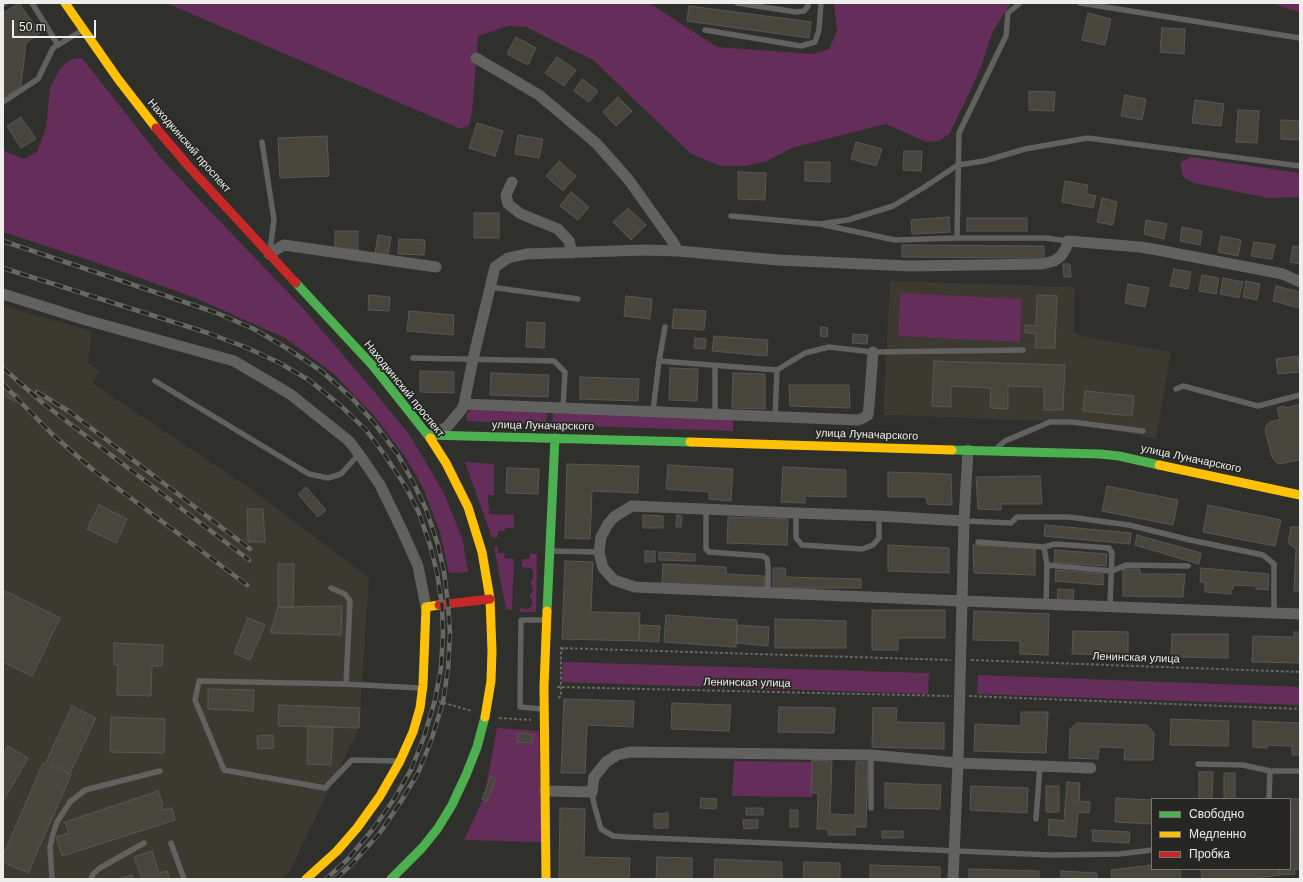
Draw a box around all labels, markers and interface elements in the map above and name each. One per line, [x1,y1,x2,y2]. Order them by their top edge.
scale bar [14,12,98,38]
text: 50 m [19,20,46,34]
street label: Находкинский проспект [145,96,233,196]
street label: Находкинский проспект [361,338,447,440]
street label: улица Луначарского [492,419,594,433]
street label: улица Луначарского [816,427,918,443]
street label: улица Луначарского [1139,442,1243,476]
street label: Ленинская улица [1092,650,1180,666]
street label: Ленинская улица [703,676,791,690]
legend [1151,798,1291,870]
text: Свободно [1189,807,1244,821]
text: Медленно [1189,827,1246,841]
text: Пробка [1189,847,1230,861]

